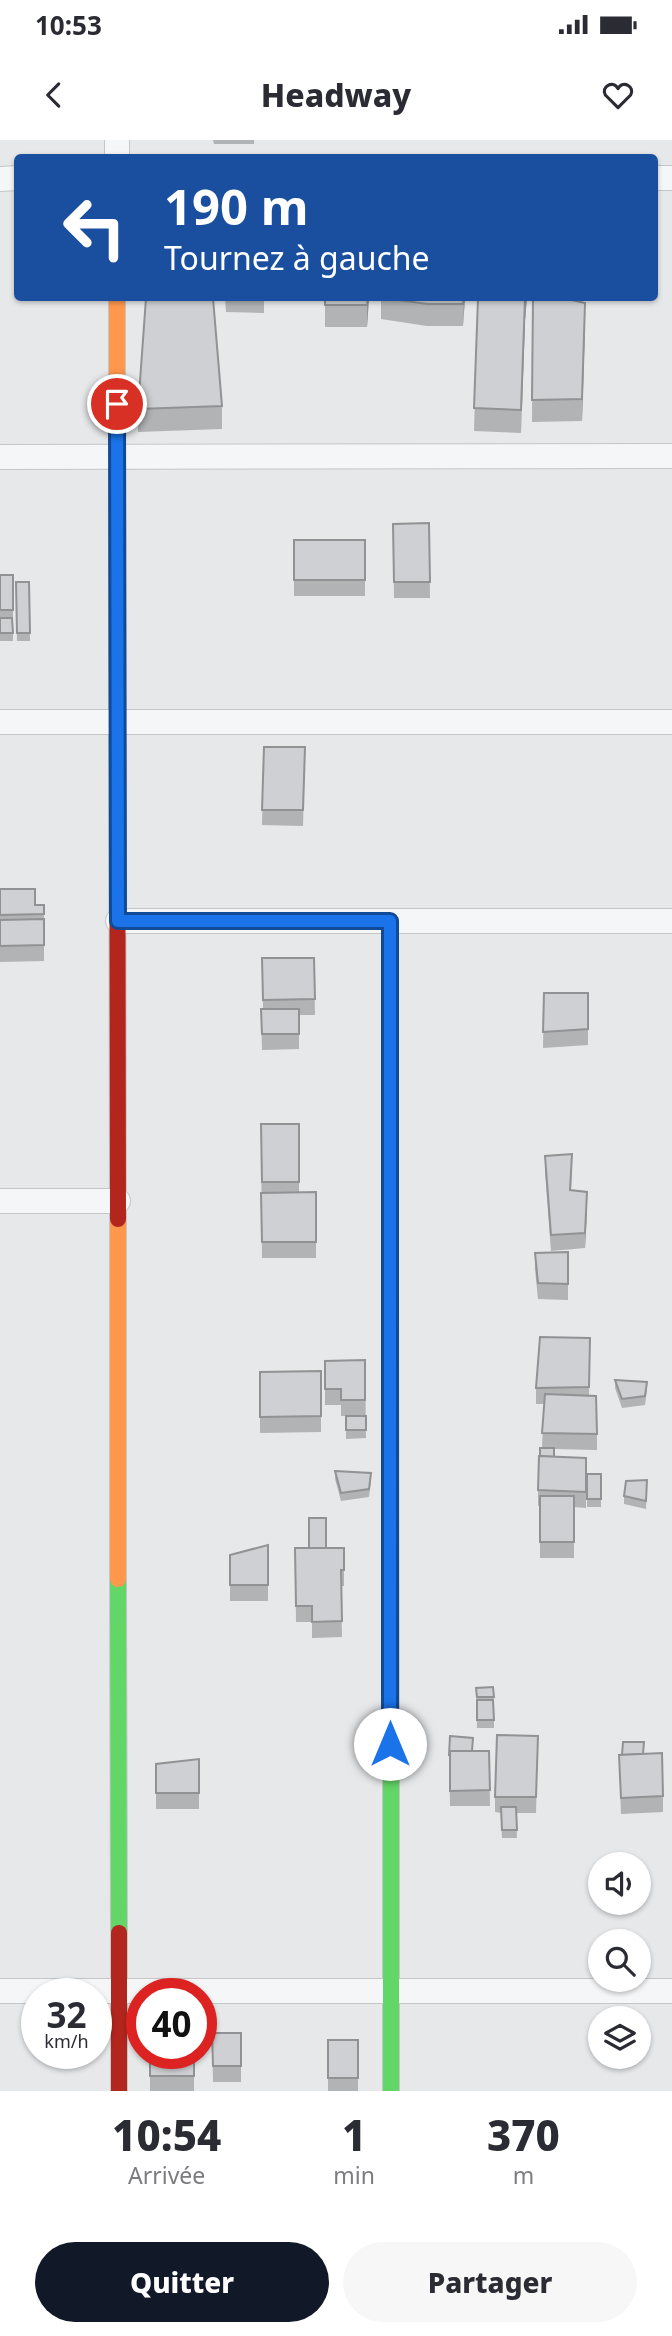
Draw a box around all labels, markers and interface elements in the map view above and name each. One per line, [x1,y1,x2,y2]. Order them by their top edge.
text: 10:53 [35,7,102,43]
text: Headway [261,73,411,116]
icon: back [35,76,73,114]
icon: heart [599,76,637,114]
text: 190 m [164,173,309,239]
icon: left [49,182,140,273]
text: Tournez à gauche [164,236,430,279]
pin [87,374,147,434]
icon: arrive [98,385,136,423]
position arrow [353,1707,427,1781]
map controls [588,1852,651,2069]
button: sound [588,1852,651,1915]
button: search [588,1929,651,1992]
speed limit sign: 40 [126,1978,217,2069]
text: 32 [46,1991,87,2038]
button: layers [588,2006,651,2069]
text: km/h [44,2029,89,2053]
text: 10:54 [112,2106,221,2163]
text: 1 [342,2106,366,2163]
text: 370 [487,2106,560,2163]
text: Arrivée [128,2159,205,2191]
text: min [333,2159,375,2191]
text: m [513,2159,534,2191]
button: Quitter [35,2242,329,2322]
button: Partager [343,2242,637,2322]

